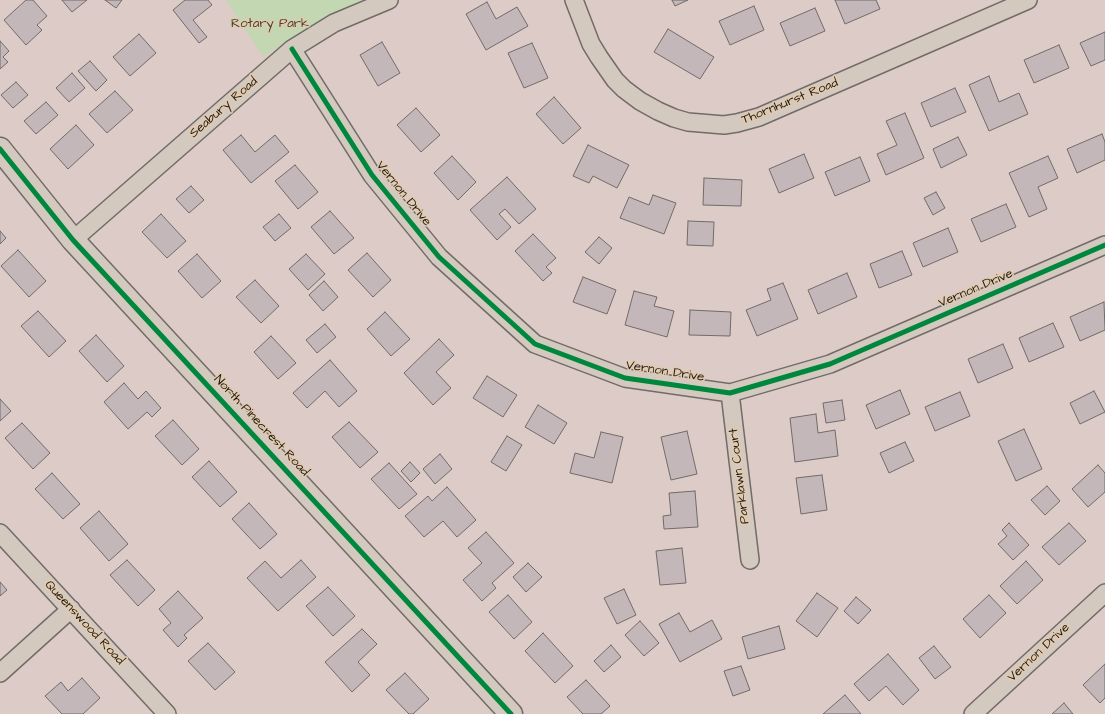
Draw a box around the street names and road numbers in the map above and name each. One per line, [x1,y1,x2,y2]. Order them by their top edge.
street label: Seabury Road [187,74,261,142]
street label: Thornhurst Road [740,76,840,128]
street label: Vernon Drive [372,158,434,230]
street label: Vernon Drive [936,266,1016,312]
street label: Vernon Drive [625,358,705,386]
street label: North Pinecrest Road [210,372,312,480]
street label: Parklawn Court [726,427,754,525]
street label: Queenswood Road [41,578,127,668]
street label: Vernon Drive [1005,620,1073,686]

